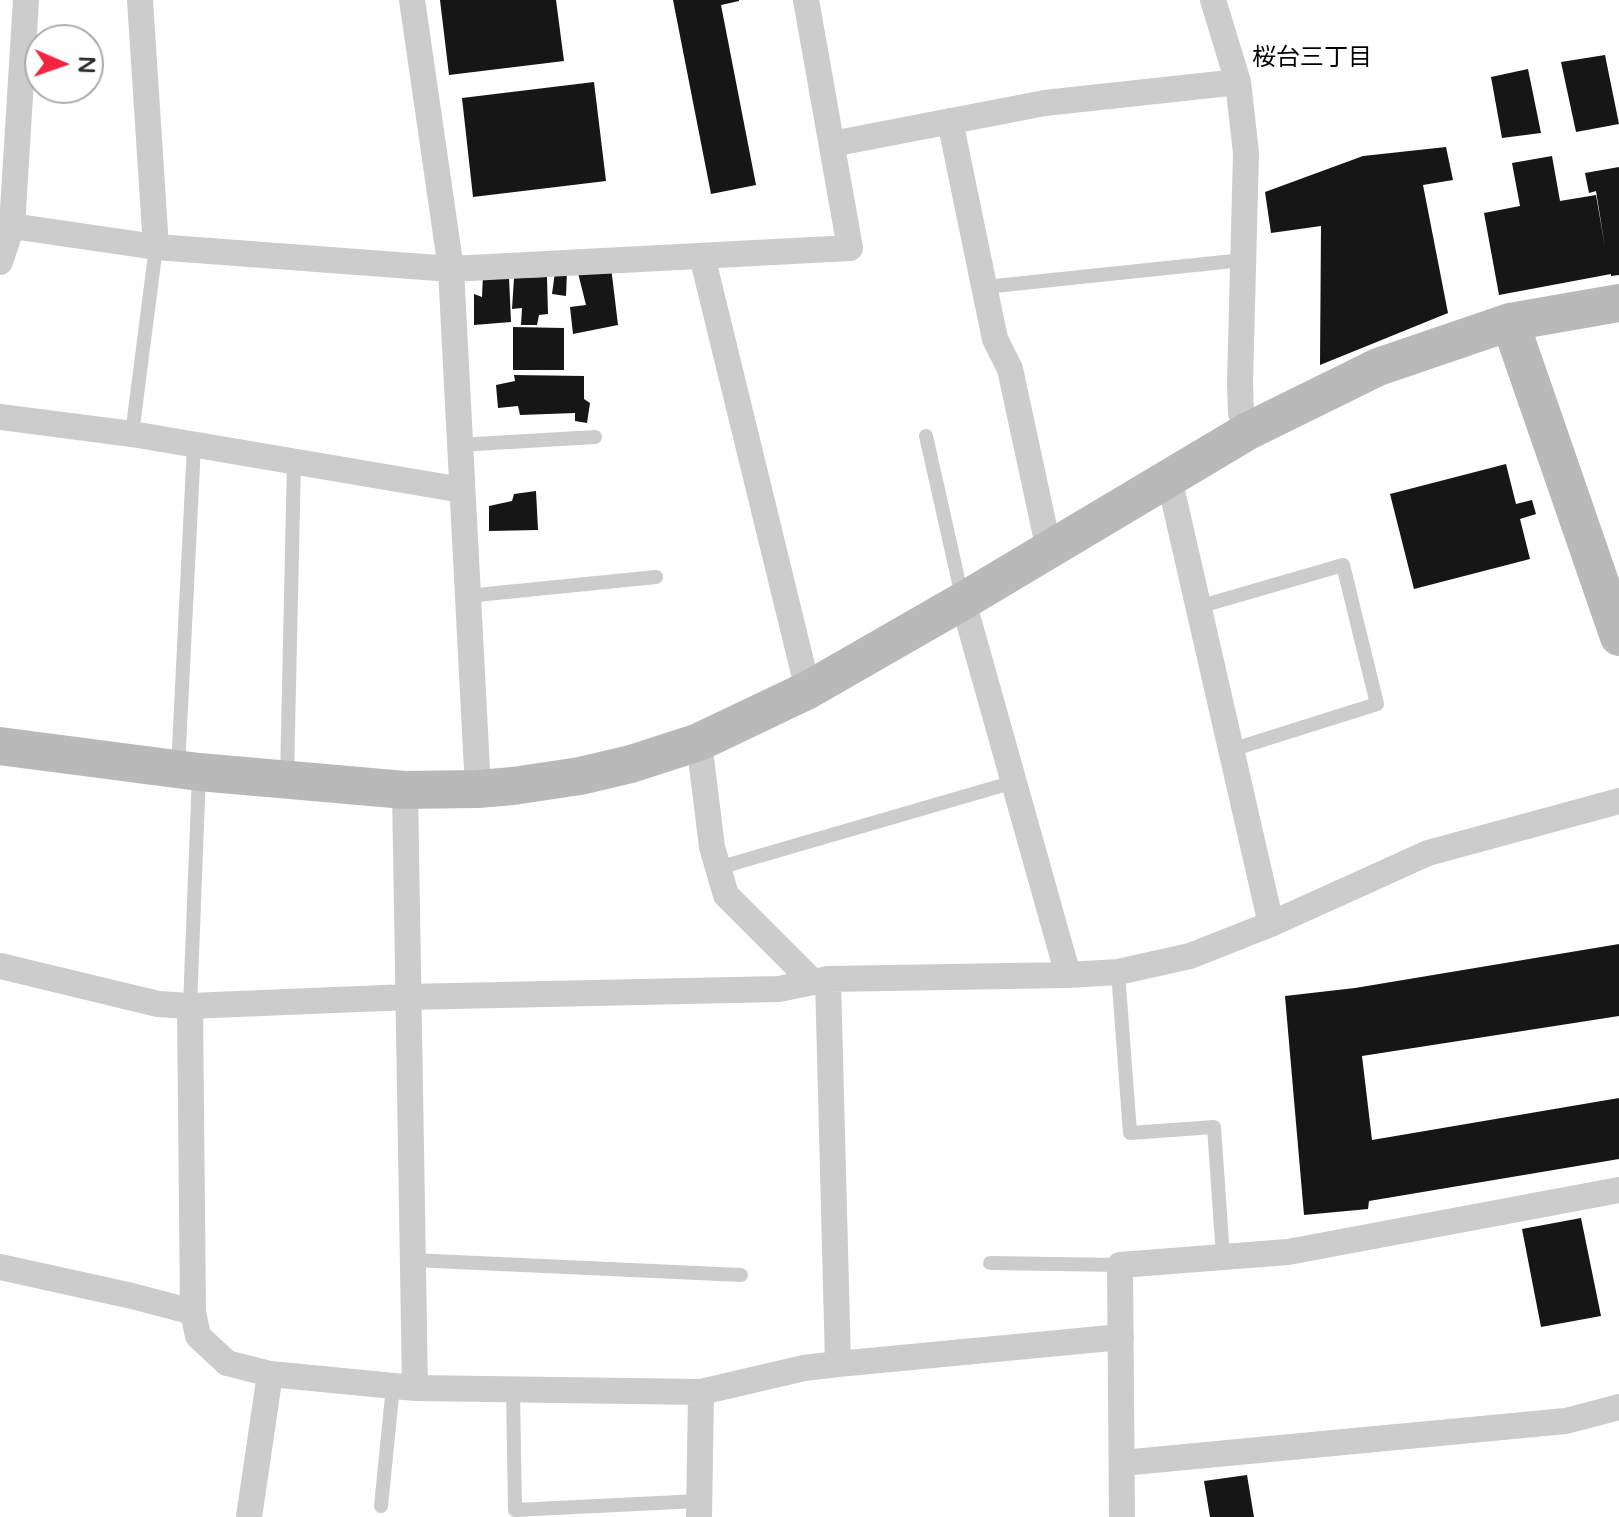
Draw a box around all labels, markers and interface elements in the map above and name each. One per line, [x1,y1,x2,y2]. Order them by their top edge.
north arrow [24,24,104,104]
district label: 桜台三丁目 [1252,45,1372,73]
text: N [73,55,99,74]

